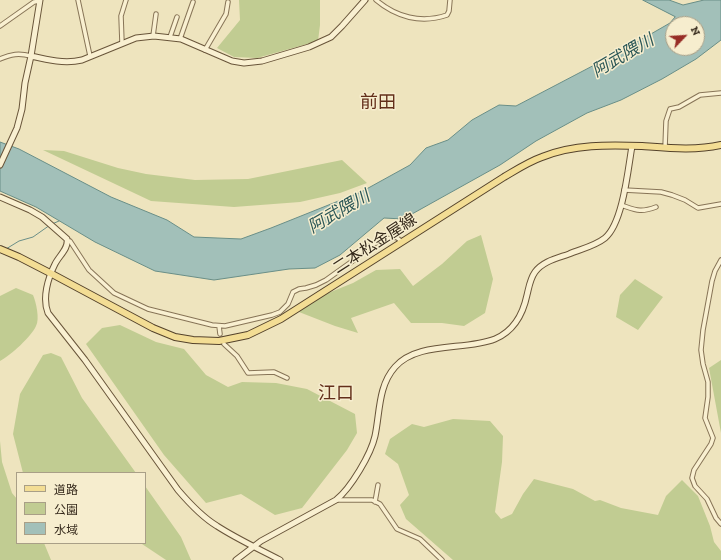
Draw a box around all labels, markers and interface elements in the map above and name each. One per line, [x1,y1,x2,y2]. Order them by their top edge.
north arrow [665,16,705,56]
text: N [688,25,703,38]
water label: 阿武隈川 [588,30,658,82]
district label: 前田 [360,92,396,114]
water label: 阿武隈川 [304,186,374,238]
street label: 二本松金屋線 [330,210,420,278]
district label: 江口 [318,383,354,405]
legend [16,472,146,544]
text: 道路 [54,483,78,497]
text: 公園 [54,503,78,517]
text: 水域 [54,523,78,537]

